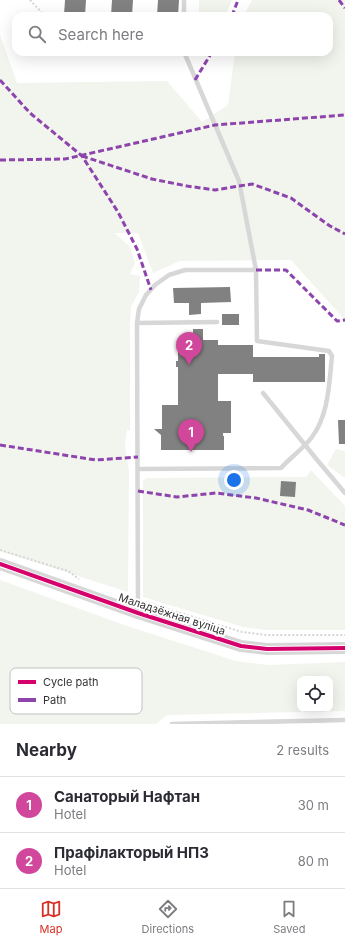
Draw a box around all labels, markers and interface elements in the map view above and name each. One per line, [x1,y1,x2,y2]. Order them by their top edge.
search box [12,12,333,56]
icon: search [26,23,48,45]
text: Search here [58,25,144,44]
pin: 2 [176,332,202,365]
pin: 1 [178,419,204,452]
your location [224,470,244,490]
street label: Маладзёжная вуліца [117,590,227,638]
legend [10,668,142,714]
text: Cycle path [43,675,99,689]
map controls [297,676,333,712]
button: locate [297,676,333,712]
text: Path [43,693,66,707]
text: Nearby [16,740,77,760]
text: 2 results [276,742,329,758]
text: Санаторый Нафтан [54,787,200,806]
text: 1 [26,797,32,813]
text: 30 m [298,797,329,813]
text: Hotel [54,806,86,822]
text: Прафілакторый НПЗ [54,843,209,862]
text: 2 [25,853,33,869]
text: 80 m [298,853,329,869]
text: Hotel [54,862,86,878]
tab: Map [40,898,62,936]
tab: Directions [142,898,194,936]
tab: Saved [273,898,305,936]

